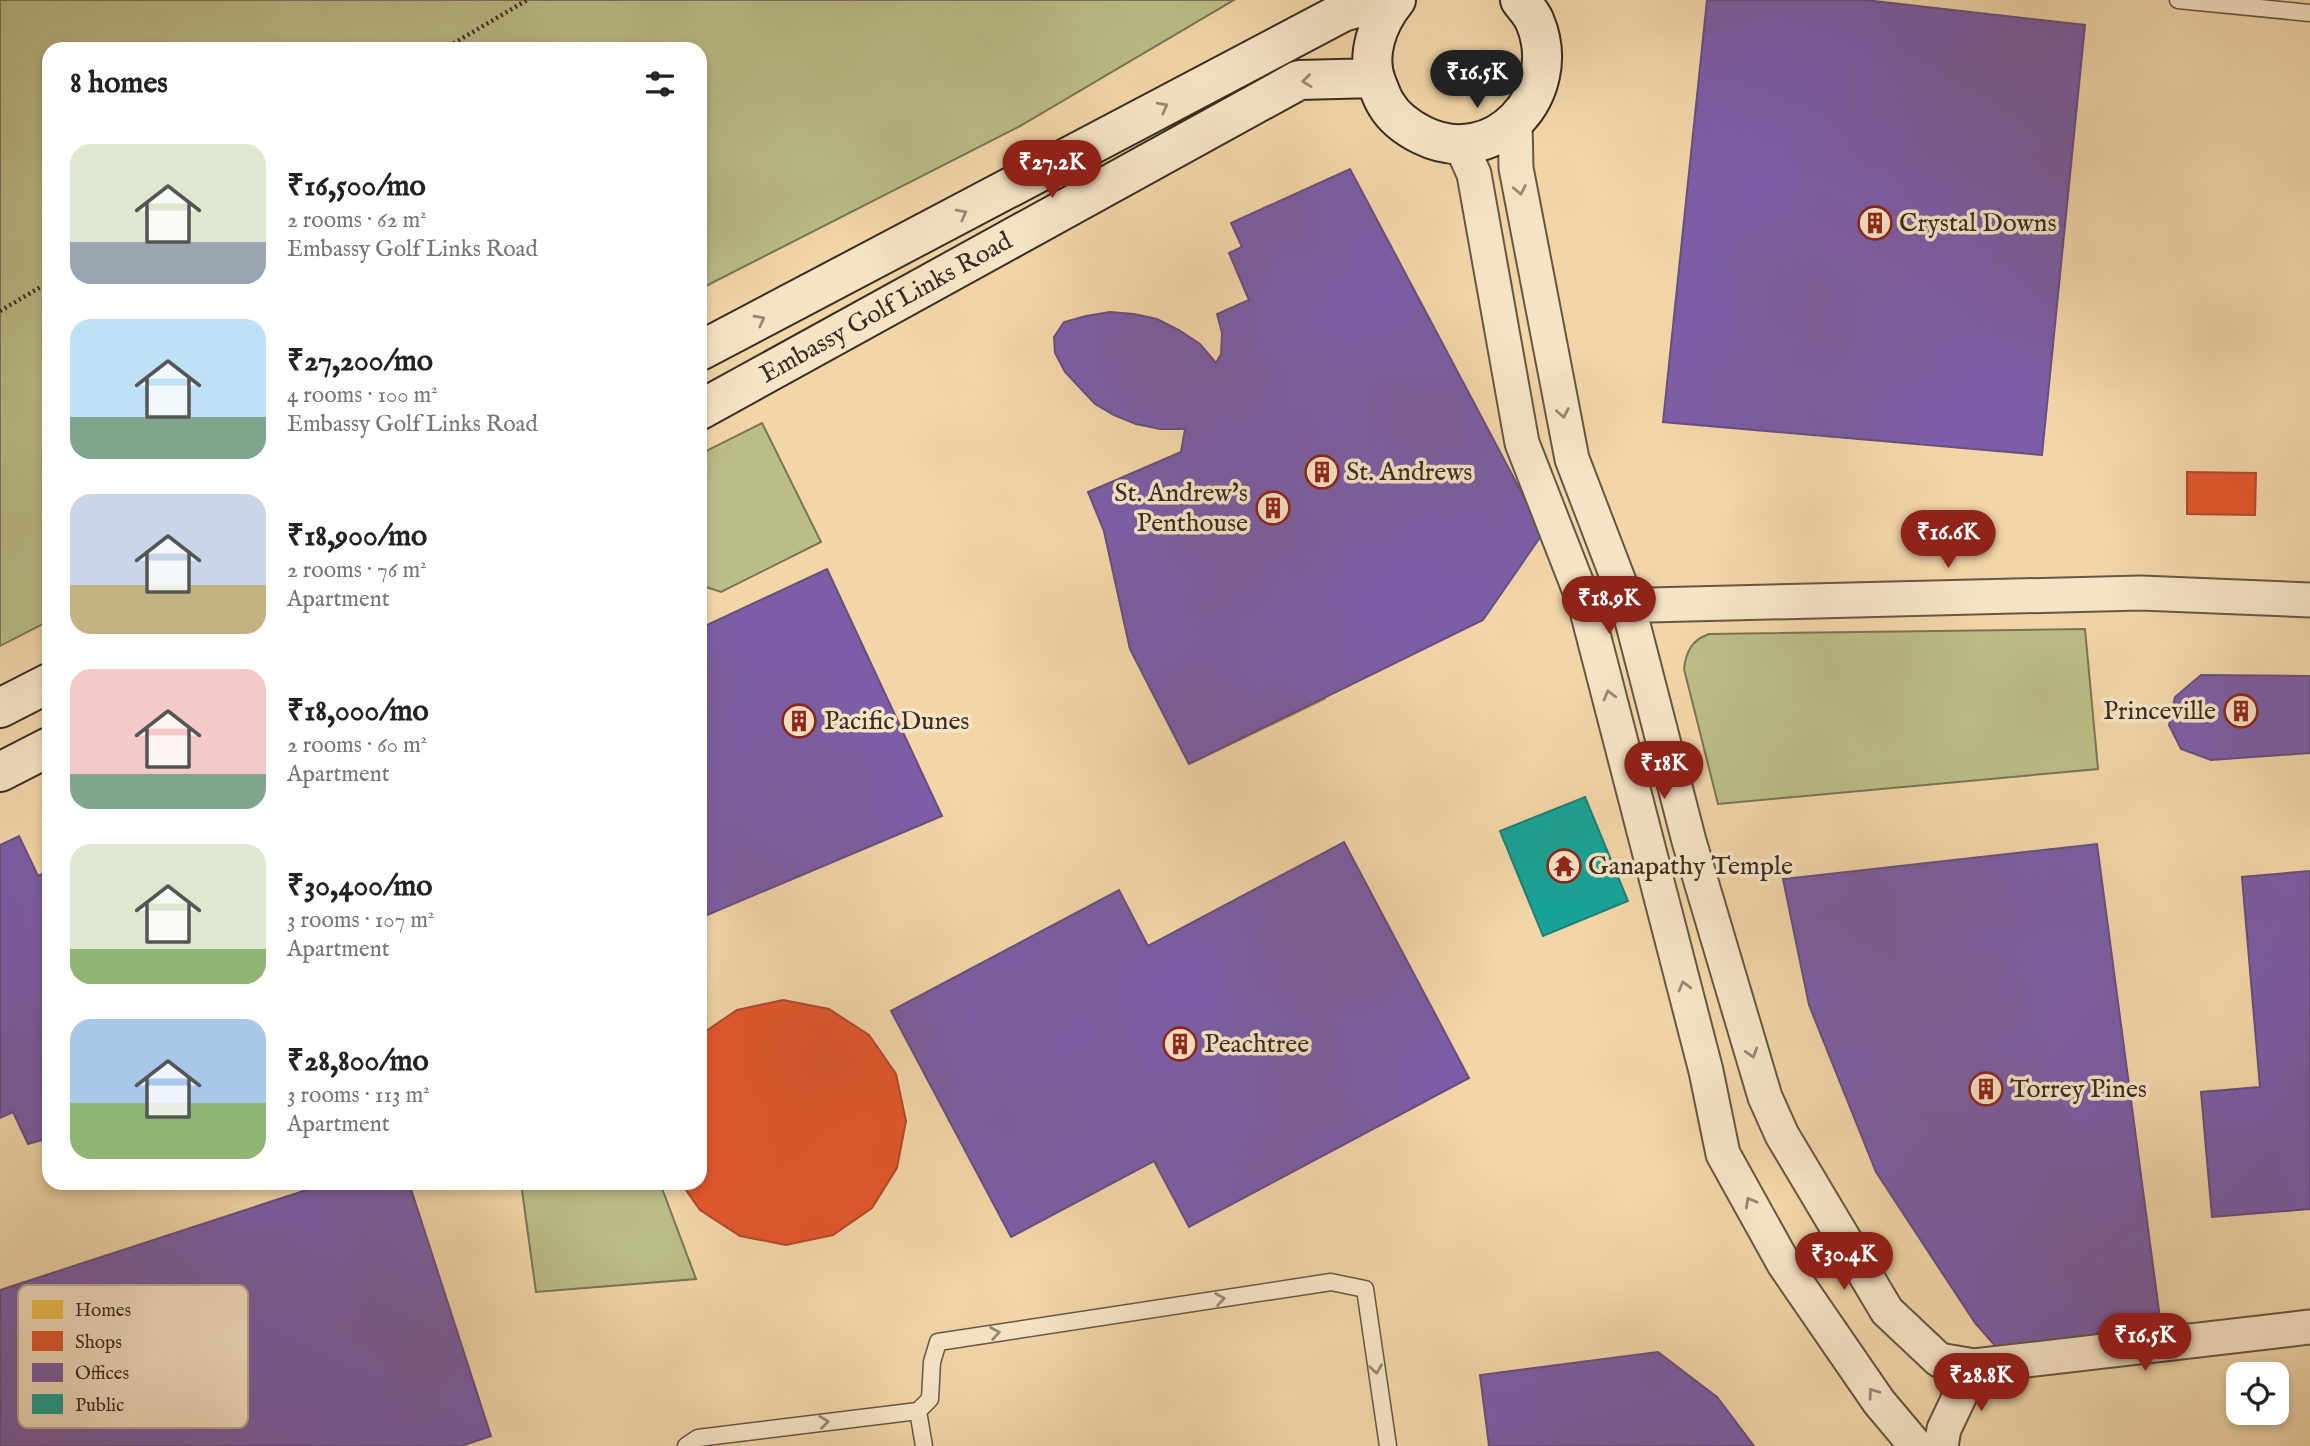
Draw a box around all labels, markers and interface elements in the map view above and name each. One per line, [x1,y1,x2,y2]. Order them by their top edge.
pin: ₹16.5K [1420,50,1534,110]
text: ₹16.5K [1446,58,1508,87]
text: 8 homes [70,65,168,103]
icon: filters [641,65,679,103]
one-way arrow [1301,73,1312,88]
one-way arrow [1156,102,1168,116]
pin: ₹27.2K [995,140,1109,200]
text: ₹27.2K [1019,148,1085,177]
text: ₹16,500/mo [287,168,426,206]
icon: home [126,172,210,256]
one-way arrow [1512,184,1527,196]
building icon: Crystal Downs [1856,204,1894,242]
text: 2 rooms · 62 m² [287,206,427,235]
place label: Crystal Downs [1899,207,2057,240]
one-way arrow [954,208,967,222]
street label: Embassy Golf Links Road [754,225,1018,391]
text: Embassy Golf Links Road [287,235,538,264]
one-way arrow [753,314,766,328]
text: ₹27,200/mo [287,343,433,381]
icon: home [126,347,210,431]
text: 4 rooms · 100 m² [287,381,438,410]
one-way arrow [1554,407,1569,419]
text: Embassy Golf Links Road [287,410,538,439]
building icon: St. Andrews [1303,453,1341,491]
place label: St. Andrews [1346,456,1472,489]
place label: St. Andrew's Penthouse [1114,477,1248,540]
building icon: St. Andrew's Penthouse [1254,489,1292,527]
pin: ₹16.6K [1891,510,2005,570]
text: ₹18,900/mo [287,518,427,556]
text: ₹16.6K [1917,518,1979,547]
icon: home [126,522,210,606]
text: 2 rooms · 76 m² [287,556,427,585]
pin: ₹18.9K [1552,576,1666,636]
text: ₹18.9K [1578,584,1640,613]
text: Apartment [287,585,390,614]
one-way arrow [1603,689,1617,701]
building icon: Princeville [2222,692,2260,730]
text: ₹18,000/mo [287,693,429,731]
place label: Princeville [2103,695,2216,728]
icon: home [126,697,210,781]
building icon: Pacific Dunes [780,702,818,740]
place label: Pacific Dunes [824,705,969,738]
text: 2 rooms · 60 m² [287,731,427,760]
pin: ₹18K [1623,742,1705,801]
text: ₹18K [1640,749,1688,778]
text: Apartment [287,760,390,789]
temple icon: Ganapathy Temple [1545,847,1583,885]
place label: Ganapathy Temple [1588,850,1793,883]
text: ₹30,400/mo [287,868,432,906]
icon: home [126,872,210,956]
text: 3 rooms · 107 m² [287,906,435,935]
text: Apartment [287,935,390,964]
one-way arrow [1678,980,1692,992]
building icon: Peachtree [1161,1025,1199,1063]
place label: Peachtree [1204,1028,1309,1061]
text: ₹28,800/mo [287,1043,429,1081]
icon: home [126,1047,210,1131]
one-way arrow [1743,1047,1758,1059]
building icon: Torrey Pines [1967,1070,2005,1108]
place label: Torrey Pines [2010,1073,2147,1106]
text: 3 rooms · 113 m² [287,1081,430,1110]
text: Apartment [287,1110,390,1139]
one-way arrow [1745,1197,1758,1209]
pin: ₹30.4K [1787,1232,1901,1292]
text: ₹30.4K [1811,1240,1877,1269]
legend [18,1285,248,1428]
one-way arrow [1214,1292,1226,1307]
text: Homes [75,1299,131,1323]
pin: ₹16.5K [2088,1314,2202,1373]
text: ₹16.5K [2114,1321,2176,1350]
one-way arrow [989,1326,1001,1341]
text: Shops [75,1331,122,1355]
pin: ₹28.8K [1924,1354,2038,1413]
text: ₹28.8K [1949,1361,2013,1390]
text: Offices [75,1362,129,1386]
map controls [2226,1362,2289,1425]
button: locate [2226,1362,2289,1425]
one-way arrow [1369,1363,1384,1375]
one-way arrow [1868,1388,1881,1401]
text: Public [75,1394,124,1418]
one-way arrow [818,1415,830,1430]

